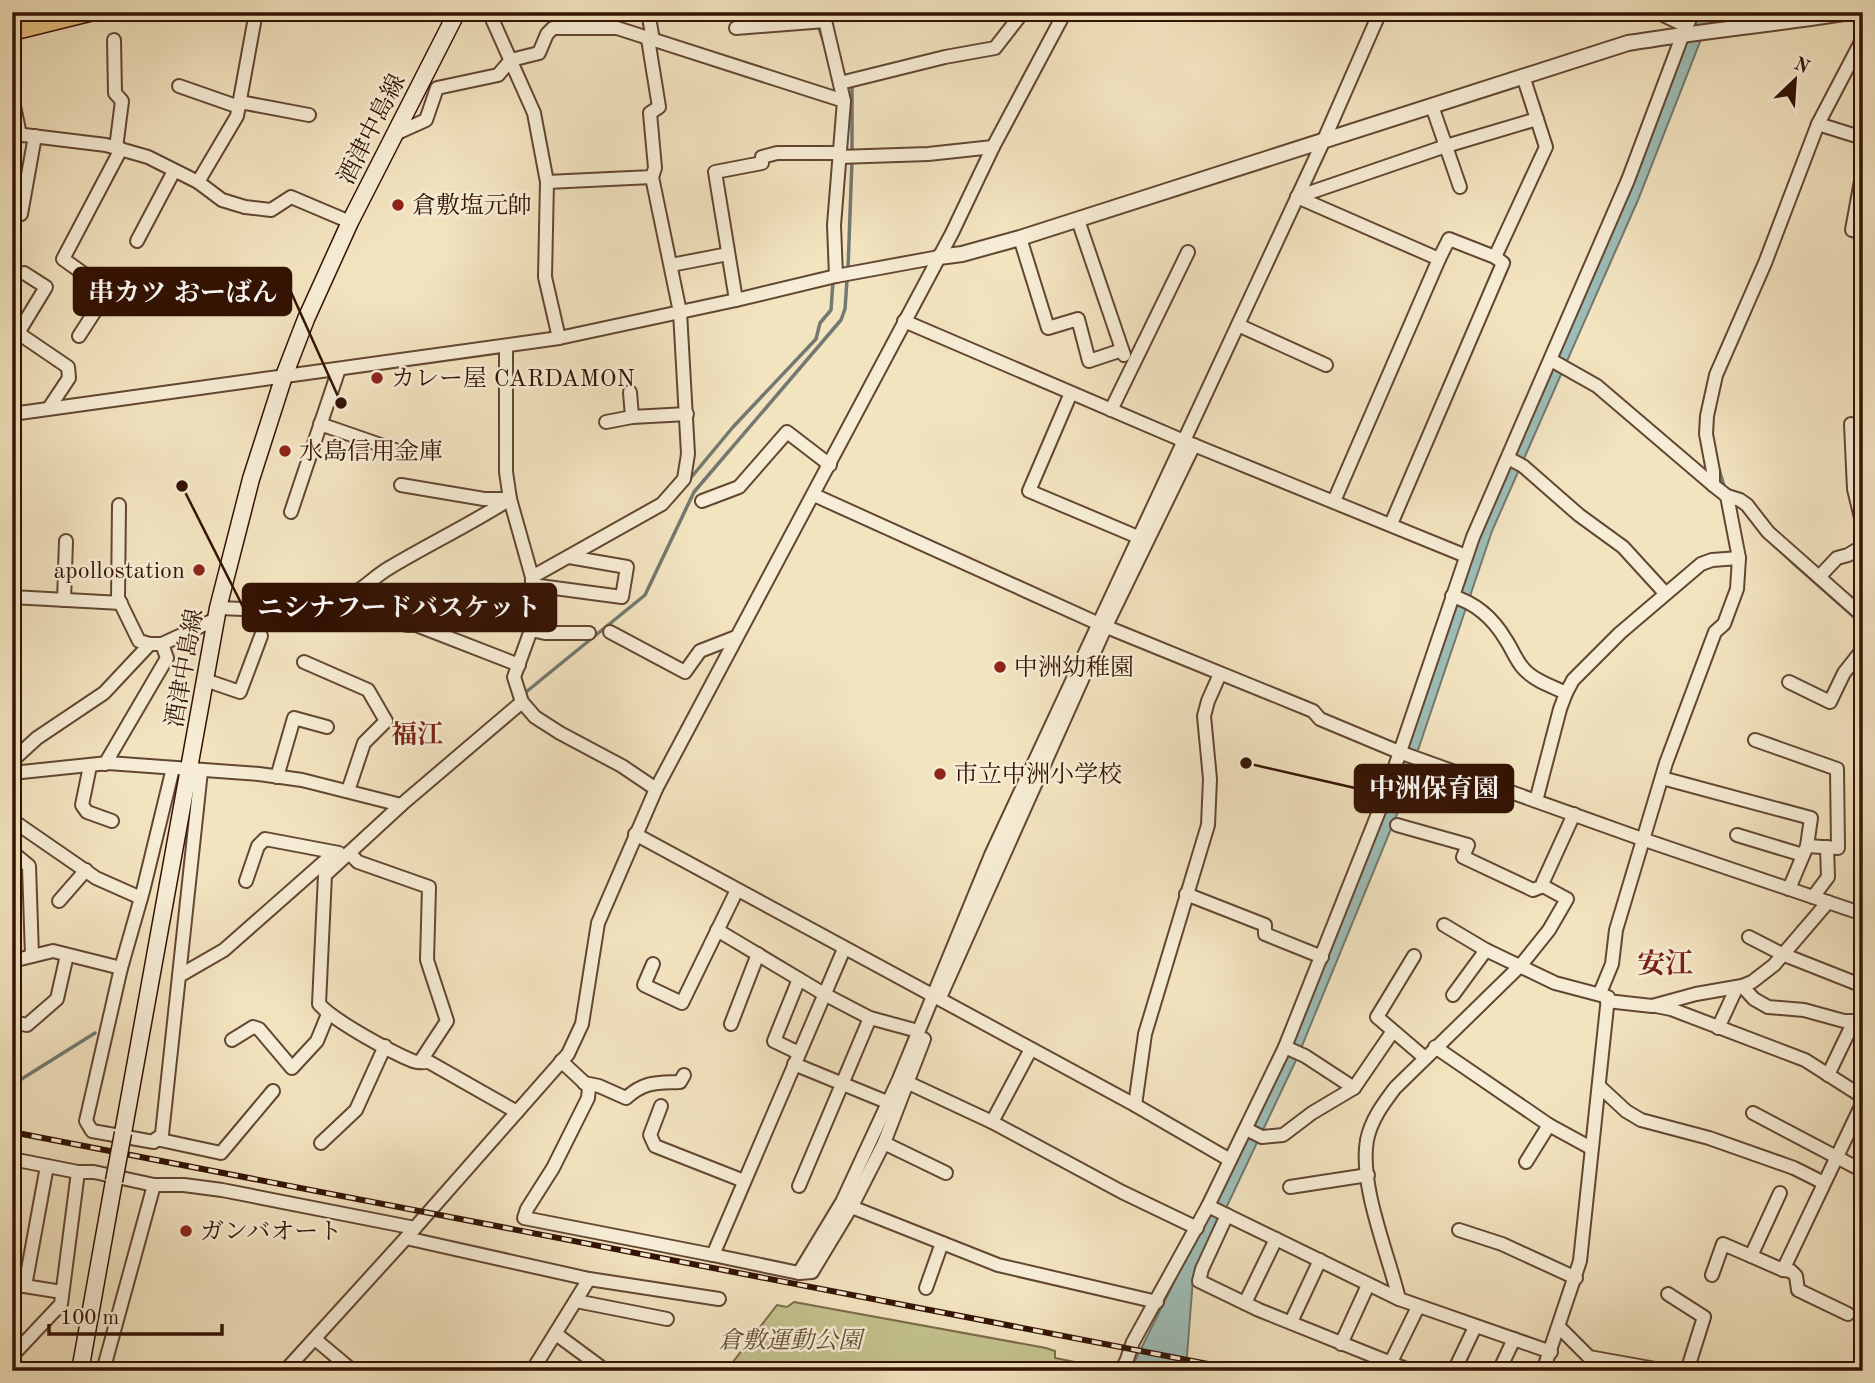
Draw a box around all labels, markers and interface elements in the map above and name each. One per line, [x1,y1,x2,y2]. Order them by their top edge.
north arrow [1759,46,1829,116]
text: N [1791,55,1812,79]
street label: 酒津中島線 [332,70,411,189]
place label: 倉敷塩元帥 [412,192,532,219]
marker: 倉敷塩元帥 [390,197,406,213]
callout: 串カツ おーばん [74,268,291,315]
text: 串カツ おーばん [88,278,278,307]
place label: カレー屋 CARDAMON [391,366,635,392]
marker: カレー屋 CARDAMON [369,370,385,386]
place label: 水島信用金庫 [299,438,443,465]
marker: 水島信用金庫 [277,443,293,459]
place label: apollostation [54,560,185,584]
marker: apollostation [191,562,207,578]
callout: ニシナフードバスケット [243,584,556,631]
text: ニシナフードバスケット [257,595,541,622]
street label: 酒津中島線 [161,607,208,730]
place label: 中洲幼稚園 [1014,654,1134,681]
marker: 中洲幼稚園 [992,659,1008,675]
district label: 福江 [391,720,443,749]
place label: 市立中洲小学校 [954,761,1122,788]
callout: 中洲保育園 [1355,765,1513,812]
marker: 市立中洲小学校 [932,766,948,782]
text: 中洲保育園 [1369,774,1499,803]
district label: 安江 [1637,948,1693,980]
place label: ガンバオート [200,1220,342,1245]
marker: ガンバオート [178,1223,194,1239]
scale bar [49,1292,222,1336]
text: 100 m [60,1308,119,1329]
park label: 倉敷運動公園 [718,1327,866,1354]

